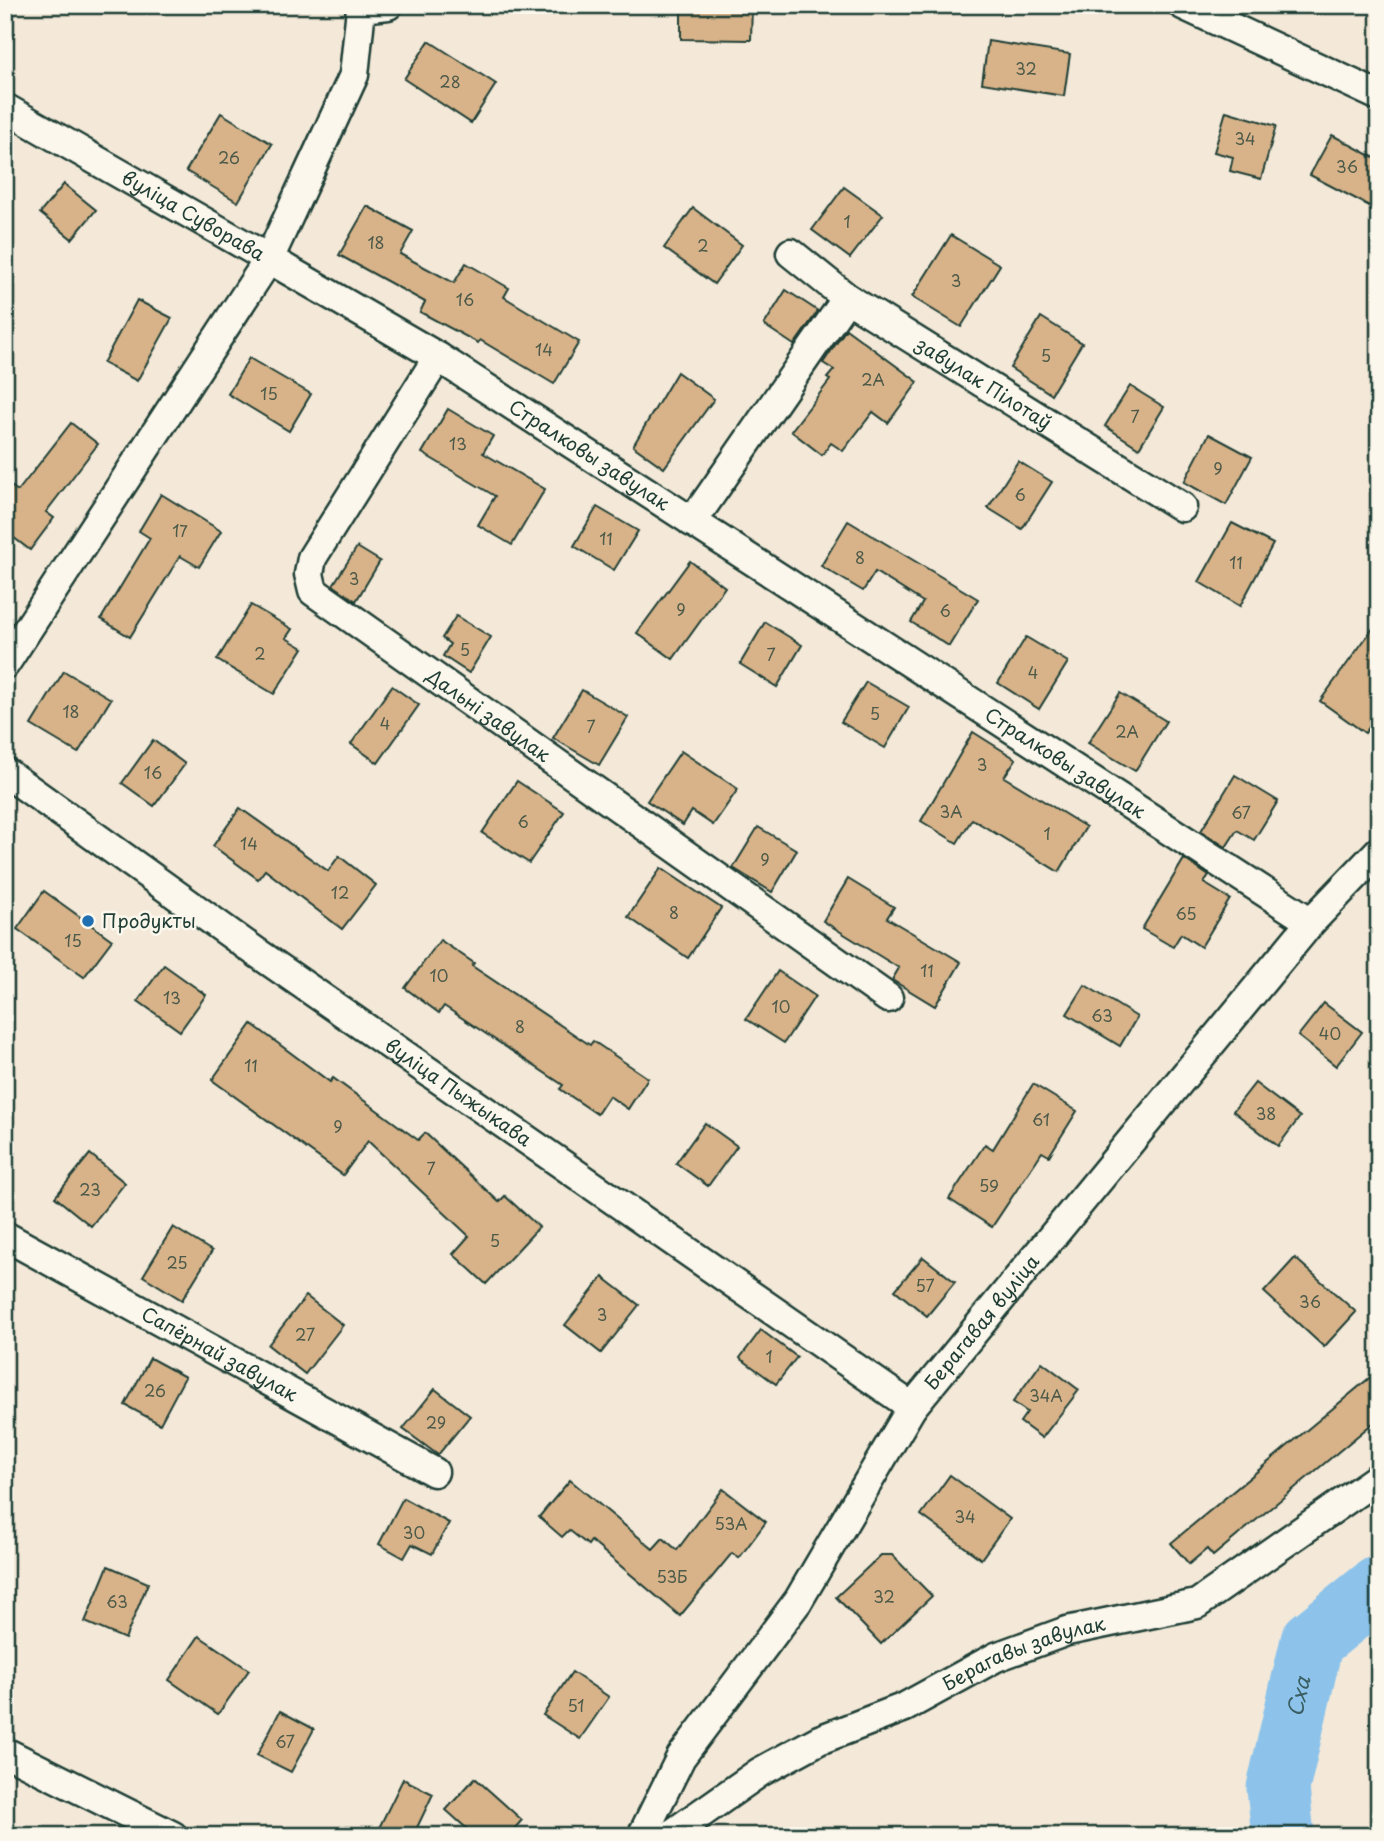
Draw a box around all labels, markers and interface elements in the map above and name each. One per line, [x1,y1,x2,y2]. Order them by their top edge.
house number: 32 [1015,56,1037,80]
house number: 28 [439,69,461,93]
house number: 34 [1234,126,1256,150]
house number: 26 [218,145,240,169]
house number: 36 [1336,154,1358,178]
street label: вуліца Суворава [117,163,271,267]
house number: 1 [843,209,851,233]
house number: 18 [367,230,385,254]
house number: 2 [697,233,709,257]
house number: 3 [951,268,961,292]
house number: 16 [456,287,474,311]
street label: завулак Пілотаў [910,329,1058,435]
house number: 14 [535,337,553,361]
house number: 5 [1041,343,1051,367]
house number: 2А [861,367,885,391]
house number: 15 [260,381,278,405]
street label: Стралковы завулак [504,392,676,517]
house number: 7 [1130,404,1140,428]
house number: 13 [449,431,467,455]
house number: 9 [1213,456,1223,480]
house number: 6 [1014,482,1026,506]
house number: 17 [172,518,188,542]
house number: 11 [599,526,613,550]
house number: 8 [855,545,865,569]
house number: 11 [1229,550,1243,574]
house number: 3 [349,566,359,590]
house number: 9 [676,597,686,621]
house number: 6 [939,598,951,622]
house number: 5 [460,637,470,661]
house number: 2 [254,641,266,665]
house number: 7 [766,642,776,666]
street label: Дальні завулак [421,660,557,768]
house number: 4 [1028,660,1038,684]
house number: 18 [62,699,80,723]
street label: Стралковы завулак [980,700,1152,825]
house number: 5 [870,701,880,725]
house number: 4 [380,711,390,735]
house number: 7 [586,714,596,738]
house number: 2А [1115,719,1139,743]
house number: 3 [977,752,987,776]
house number: 16 [144,760,162,784]
house number: 3А [940,799,962,823]
house number: 67 [1231,800,1251,824]
house number: 6 [517,809,529,833]
house number: 1 [1043,821,1051,845]
house number: 14 [240,831,258,855]
house number: 9 [760,847,770,871]
house number: 12 [331,880,349,904]
house number: 8 [669,900,679,924]
house number: 65 [1175,901,1197,925]
place label: Продукты [102,906,196,934]
marker: Продукты [80,913,96,929]
house number: 15 [64,928,82,952]
house number: 11 [920,958,934,982]
house number: 10 [430,963,448,987]
house number: 13 [163,985,181,1009]
house number: 10 [772,994,790,1018]
house number: 63 [1091,1003,1113,1027]
house number: 8 [515,1014,525,1038]
house number: 40 [1319,1021,1341,1045]
street label: вуліца Пыжыкава [380,1031,538,1152]
house number: 11 [244,1053,258,1077]
house number: 38 [1256,1101,1276,1125]
house number: 61 [1032,1107,1050,1131]
house number: 9 [333,1114,343,1138]
house number: 7 [426,1156,436,1180]
house number: 59 [979,1173,999,1197]
house number: 23 [79,1177,101,1201]
house number: 5 [490,1228,500,1252]
street label: Берагавая вуліца [917,1248,1045,1395]
house number: 25 [166,1250,188,1274]
house number: 57 [915,1273,935,1297]
house number: 36 [1299,1289,1321,1313]
street label: Сапёрнай завулак [137,1299,304,1408]
house number: 3 [597,1302,607,1326]
house number: 27 [295,1322,315,1346]
house number: 1 [765,1344,773,1368]
house number: 26 [144,1378,166,1402]
house number: 34А [1029,1383,1063,1407]
house number: 29 [426,1410,446,1434]
house number: 34 [954,1504,976,1528]
house number: 53А [715,1511,747,1535]
house number: 30 [403,1520,425,1544]
house number: 53Б [656,1564,688,1588]
house number: 32 [873,1584,895,1608]
house number: 63 [106,1589,128,1613]
street label: Берагавы завулак [937,1608,1108,1697]
water label: Сха [1277,1672,1317,1719]
house number: 51 [567,1693,585,1717]
house number: 67 [275,1729,295,1753]

